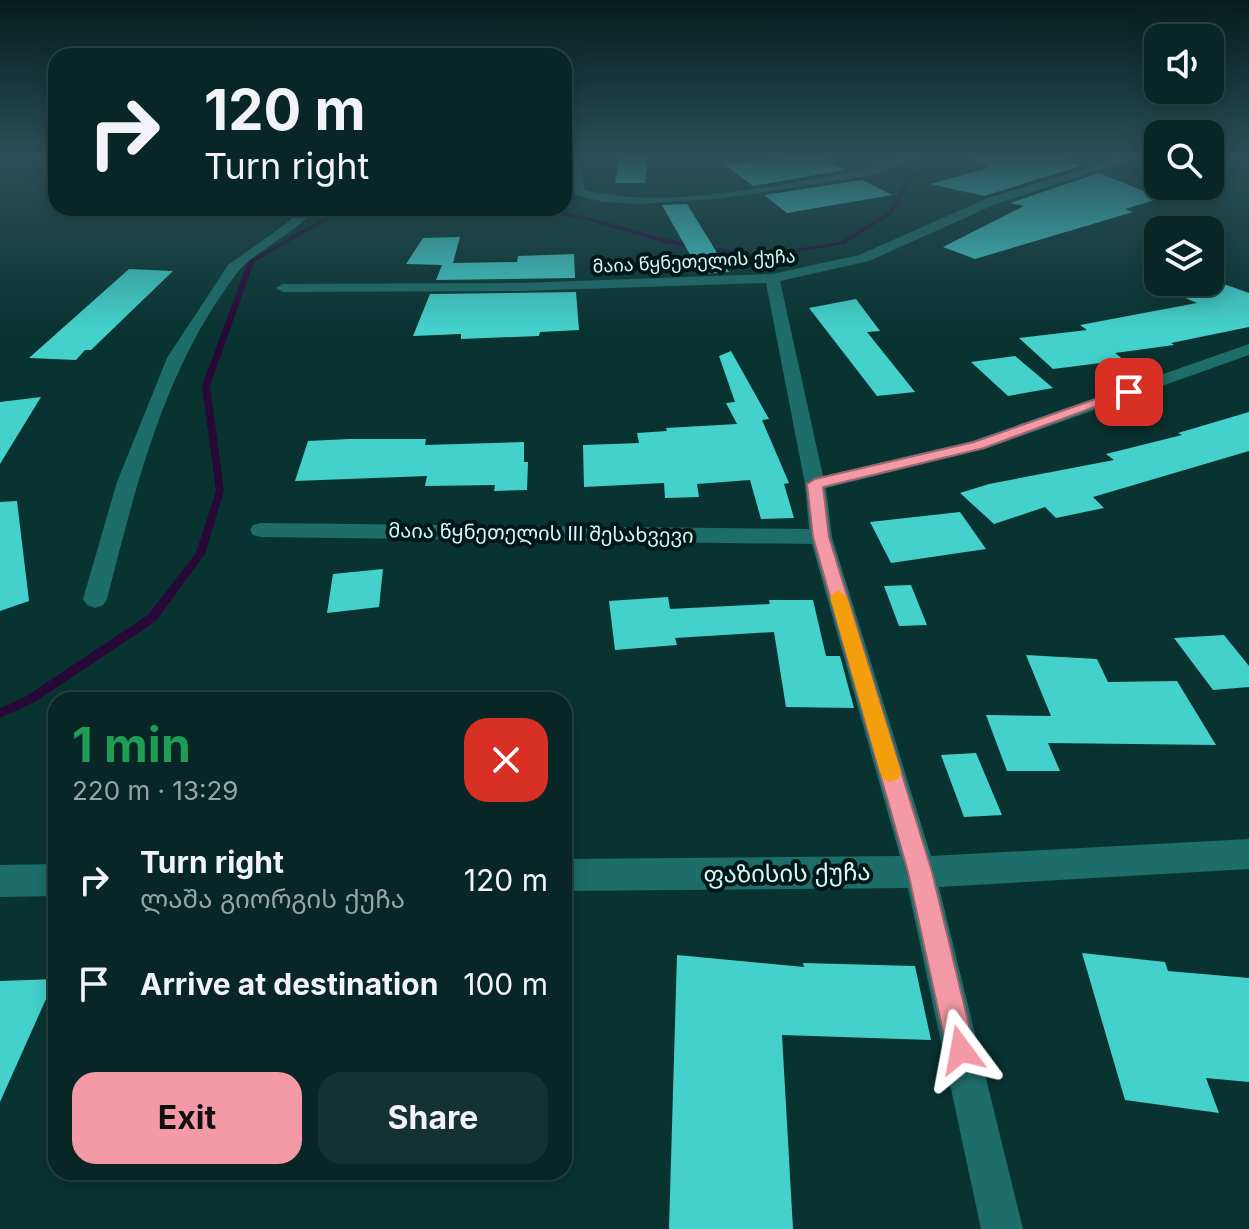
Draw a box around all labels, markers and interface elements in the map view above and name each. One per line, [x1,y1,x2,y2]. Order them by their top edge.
map controls [1144,24,1224,296]
button: sound [1144,24,1224,104]
text: 120 m [204,76,366,144]
icon: right [72,80,176,184]
button: search [1144,120,1224,200]
text: Turn right [204,144,369,188]
button: layers [1144,216,1224,296]
street label: მაია წყნეთელის ქუჩა [592,245,796,278]
pin [1095,358,1163,426]
icon: arrive [1107,370,1151,414]
street label: მაია წყნეთელის III შესახვევი [388,518,694,549]
text: 1 min [72,715,191,774]
button: close [464,718,548,802]
text: 220 m · 13:29 [72,775,238,806]
text: Turn right [140,844,284,880]
street label: ფაზისის ქუჩა [703,857,871,889]
icon: right [72,858,116,902]
text: 120 m [464,862,548,898]
text: ლაშა გიორგის ქუჩა [140,883,405,914]
icon: arrive [72,962,116,1006]
text: Arrive at destination [140,966,438,1002]
text: 100 m [463,966,548,1002]
position arrow [919,1008,1003,1092]
button: Exit [72,1072,302,1164]
button: Share [318,1072,548,1164]

